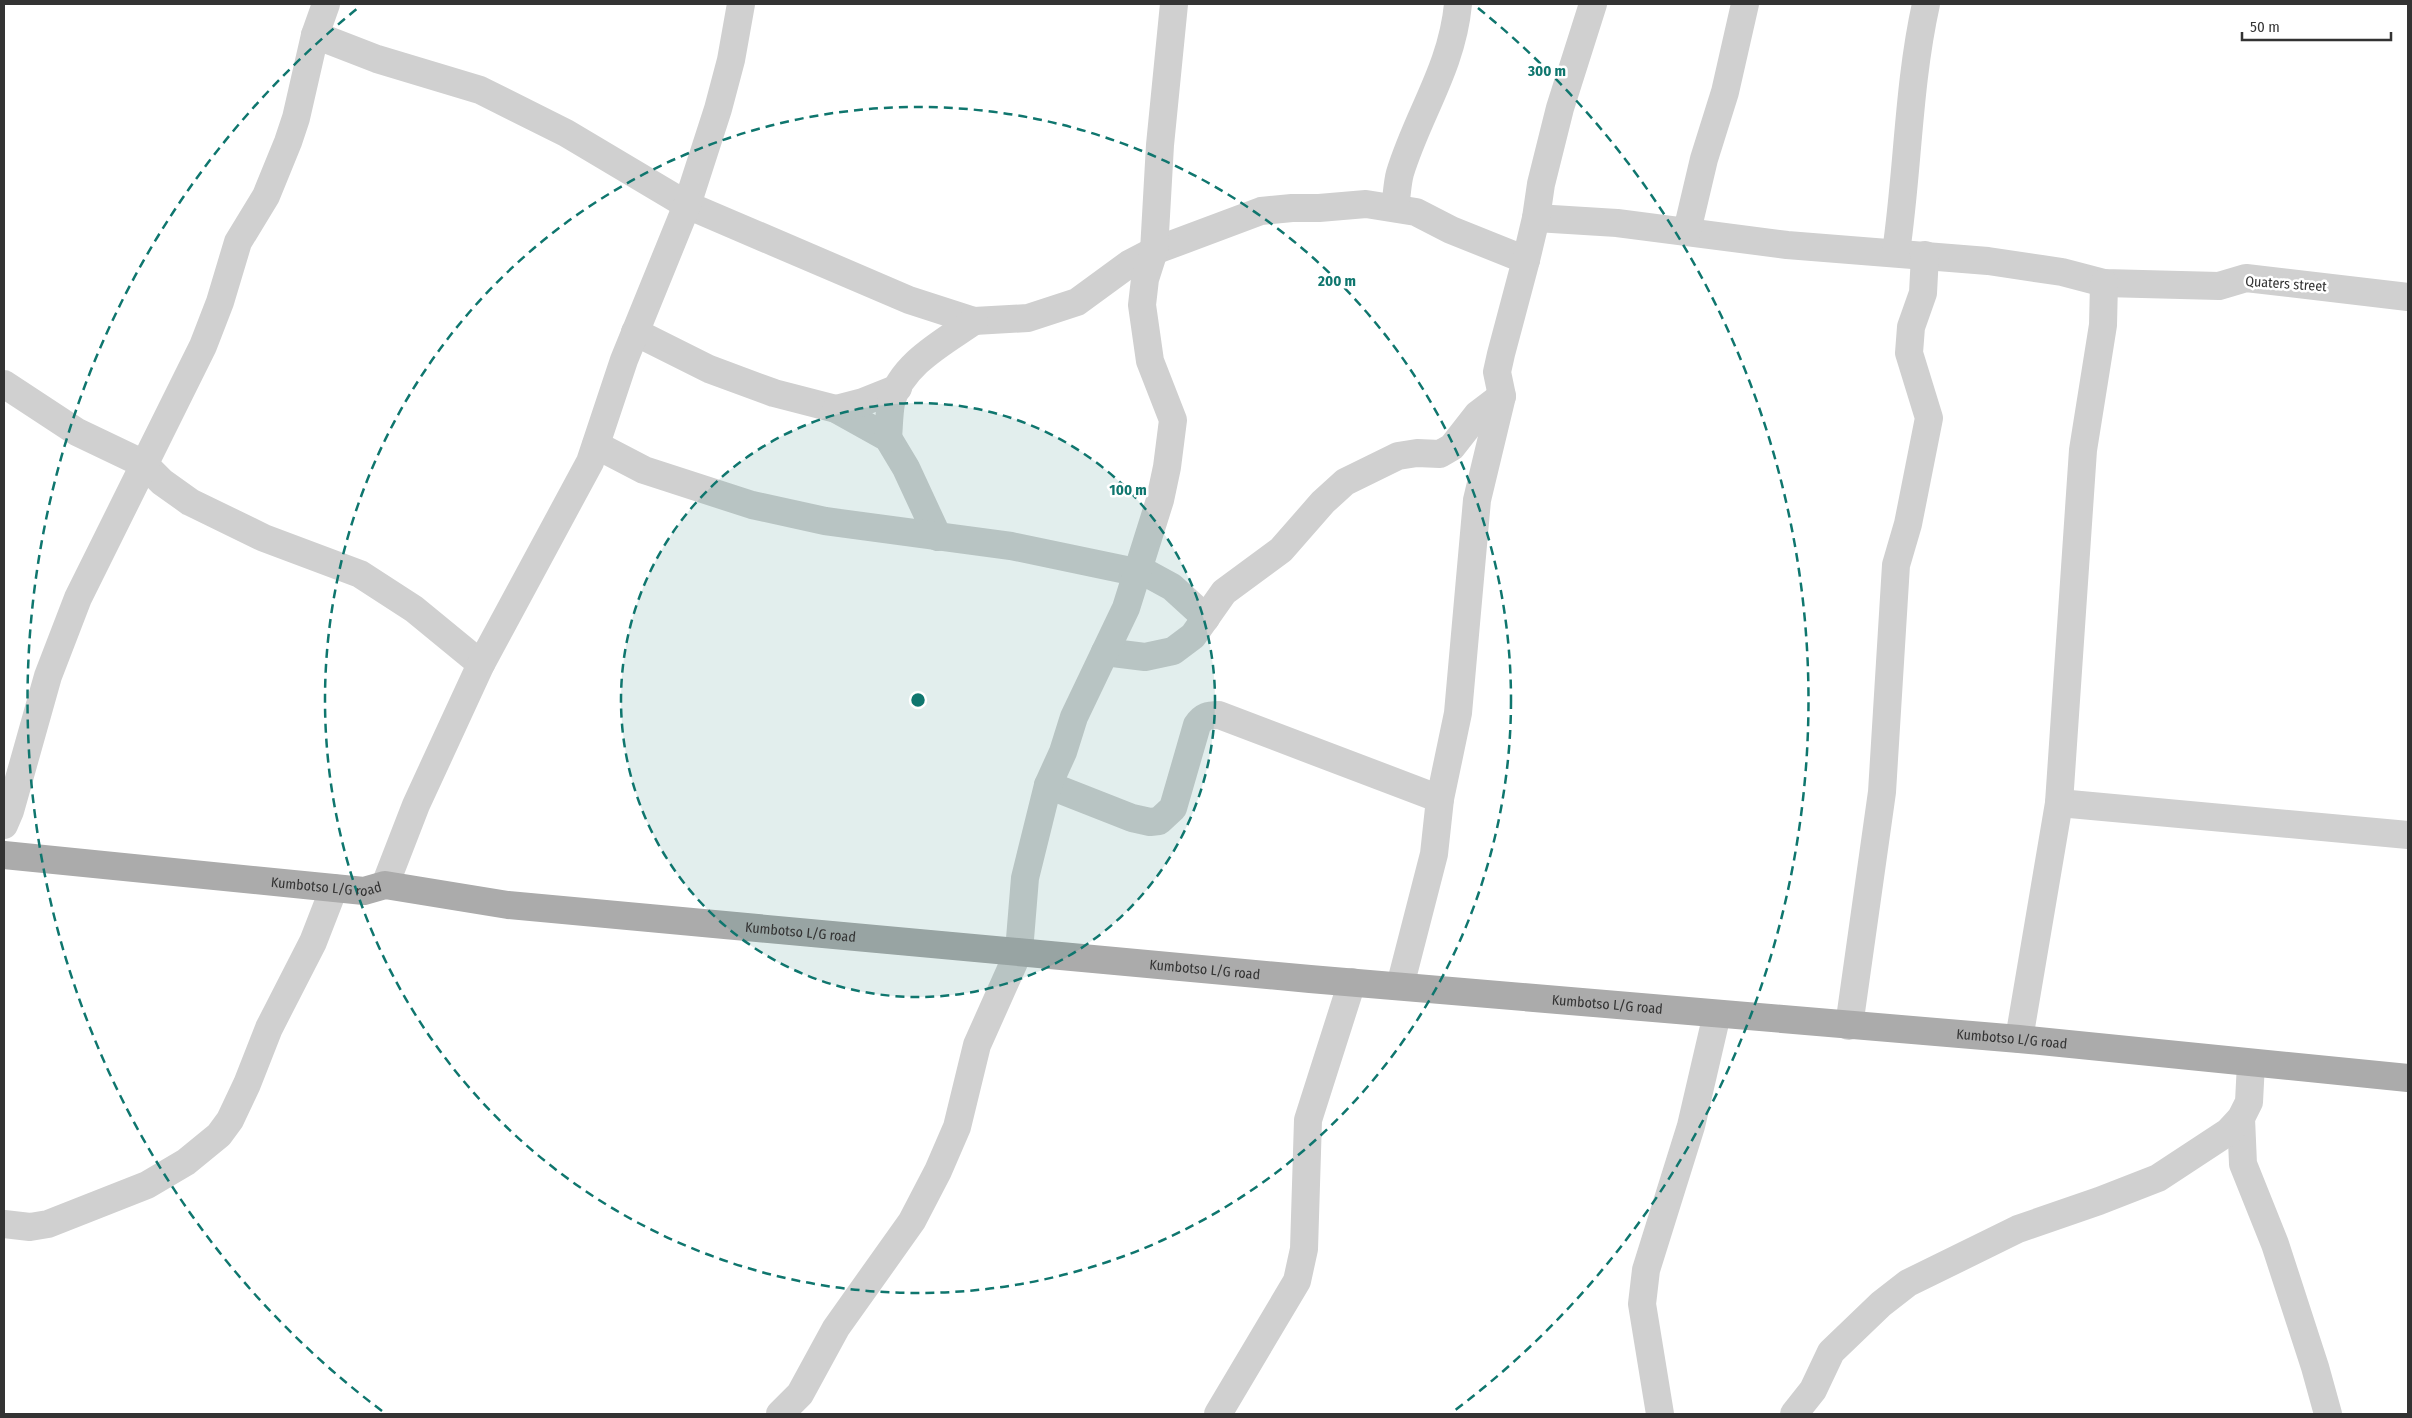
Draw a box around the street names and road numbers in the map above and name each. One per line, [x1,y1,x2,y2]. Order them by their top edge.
street label: Quaters street [2245,273,2328,295]
street label: Kumbotso L/G road [270,873,383,900]
street label: Kumbotso L/G road [744,918,857,946]
street label: Kumbotso L/G road [1149,956,1261,983]
street label: Kumbotso L/G road [1551,991,1663,1017]
street label: Kumbotso L/G road [1956,1025,2068,1052]

